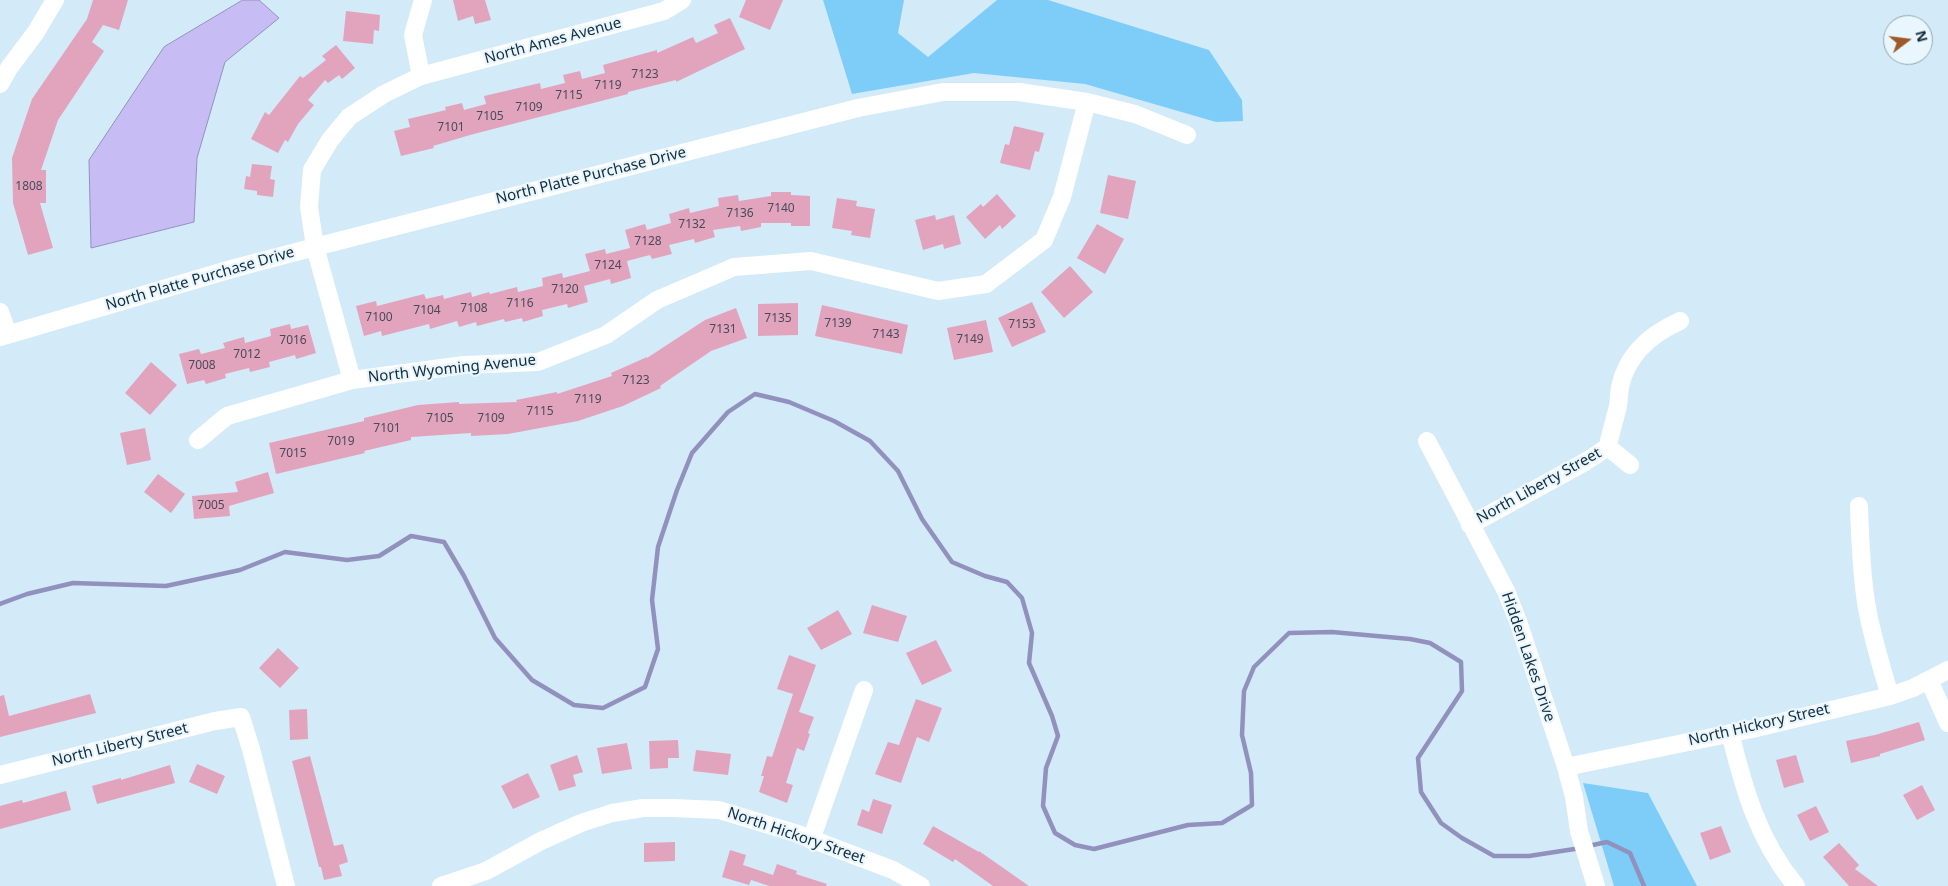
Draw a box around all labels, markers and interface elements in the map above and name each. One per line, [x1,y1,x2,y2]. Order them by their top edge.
street label: North Ames Avenue [483,14,623,68]
north arrow [1883,15,1933,65]
text: N [1911,28,1933,44]
house number: 7123 [631,68,659,82]
house number: 7119 [594,79,622,93]
house number: 7115 [555,89,583,103]
house number: 7109 [515,101,543,115]
house number: 7105 [476,110,504,124]
house number: 7101 [437,121,465,135]
street label: North Platte Purchase Drive [494,144,688,208]
house number: 1808 [15,180,43,194]
house number: 7140 [767,202,795,216]
house number: 7136 [726,207,754,221]
house number: 7132 [678,218,706,232]
house number: 7128 [634,235,662,249]
street label: North Platte Purchase Drive [104,243,296,315]
house number: 7124 [594,259,622,273]
house number: 7120 [551,283,579,297]
house number: 7116 [506,297,534,311]
house number: 7108 [460,302,488,316]
house number: 7104 [413,304,441,318]
house number: 7100 [365,311,393,325]
house number: 7135 [764,312,792,326]
house number: 7139 [824,317,852,331]
house number: 7153 [1008,318,1036,332]
house number: 7131 [709,323,737,337]
house number: 7143 [872,328,900,342]
house number: 7149 [956,333,984,347]
house number: 7016 [279,334,307,348]
house number: 7012 [233,348,261,362]
street label: North Wyoming Avenue [367,351,537,387]
house number: 7008 [188,359,216,373]
house number: 7123 [622,374,650,388]
house number: 7119 [574,393,602,407]
house number: 7115 [526,405,554,419]
house number: 7105 [426,412,454,426]
house number: 7109 [477,412,505,426]
house number: 7101 [373,422,401,436]
house number: 7019 [327,435,355,449]
street label: North Liberty Street [1474,444,1604,528]
house number: 7015 [279,447,307,461]
house number: 7005 [197,499,225,513]
street label: Hidden Lakes Drive [1497,590,1559,724]
street label: North Hickory Street [1687,700,1831,750]
street label: North Liberty Street [50,719,190,771]
street label: North Hickory Street [725,804,867,868]

